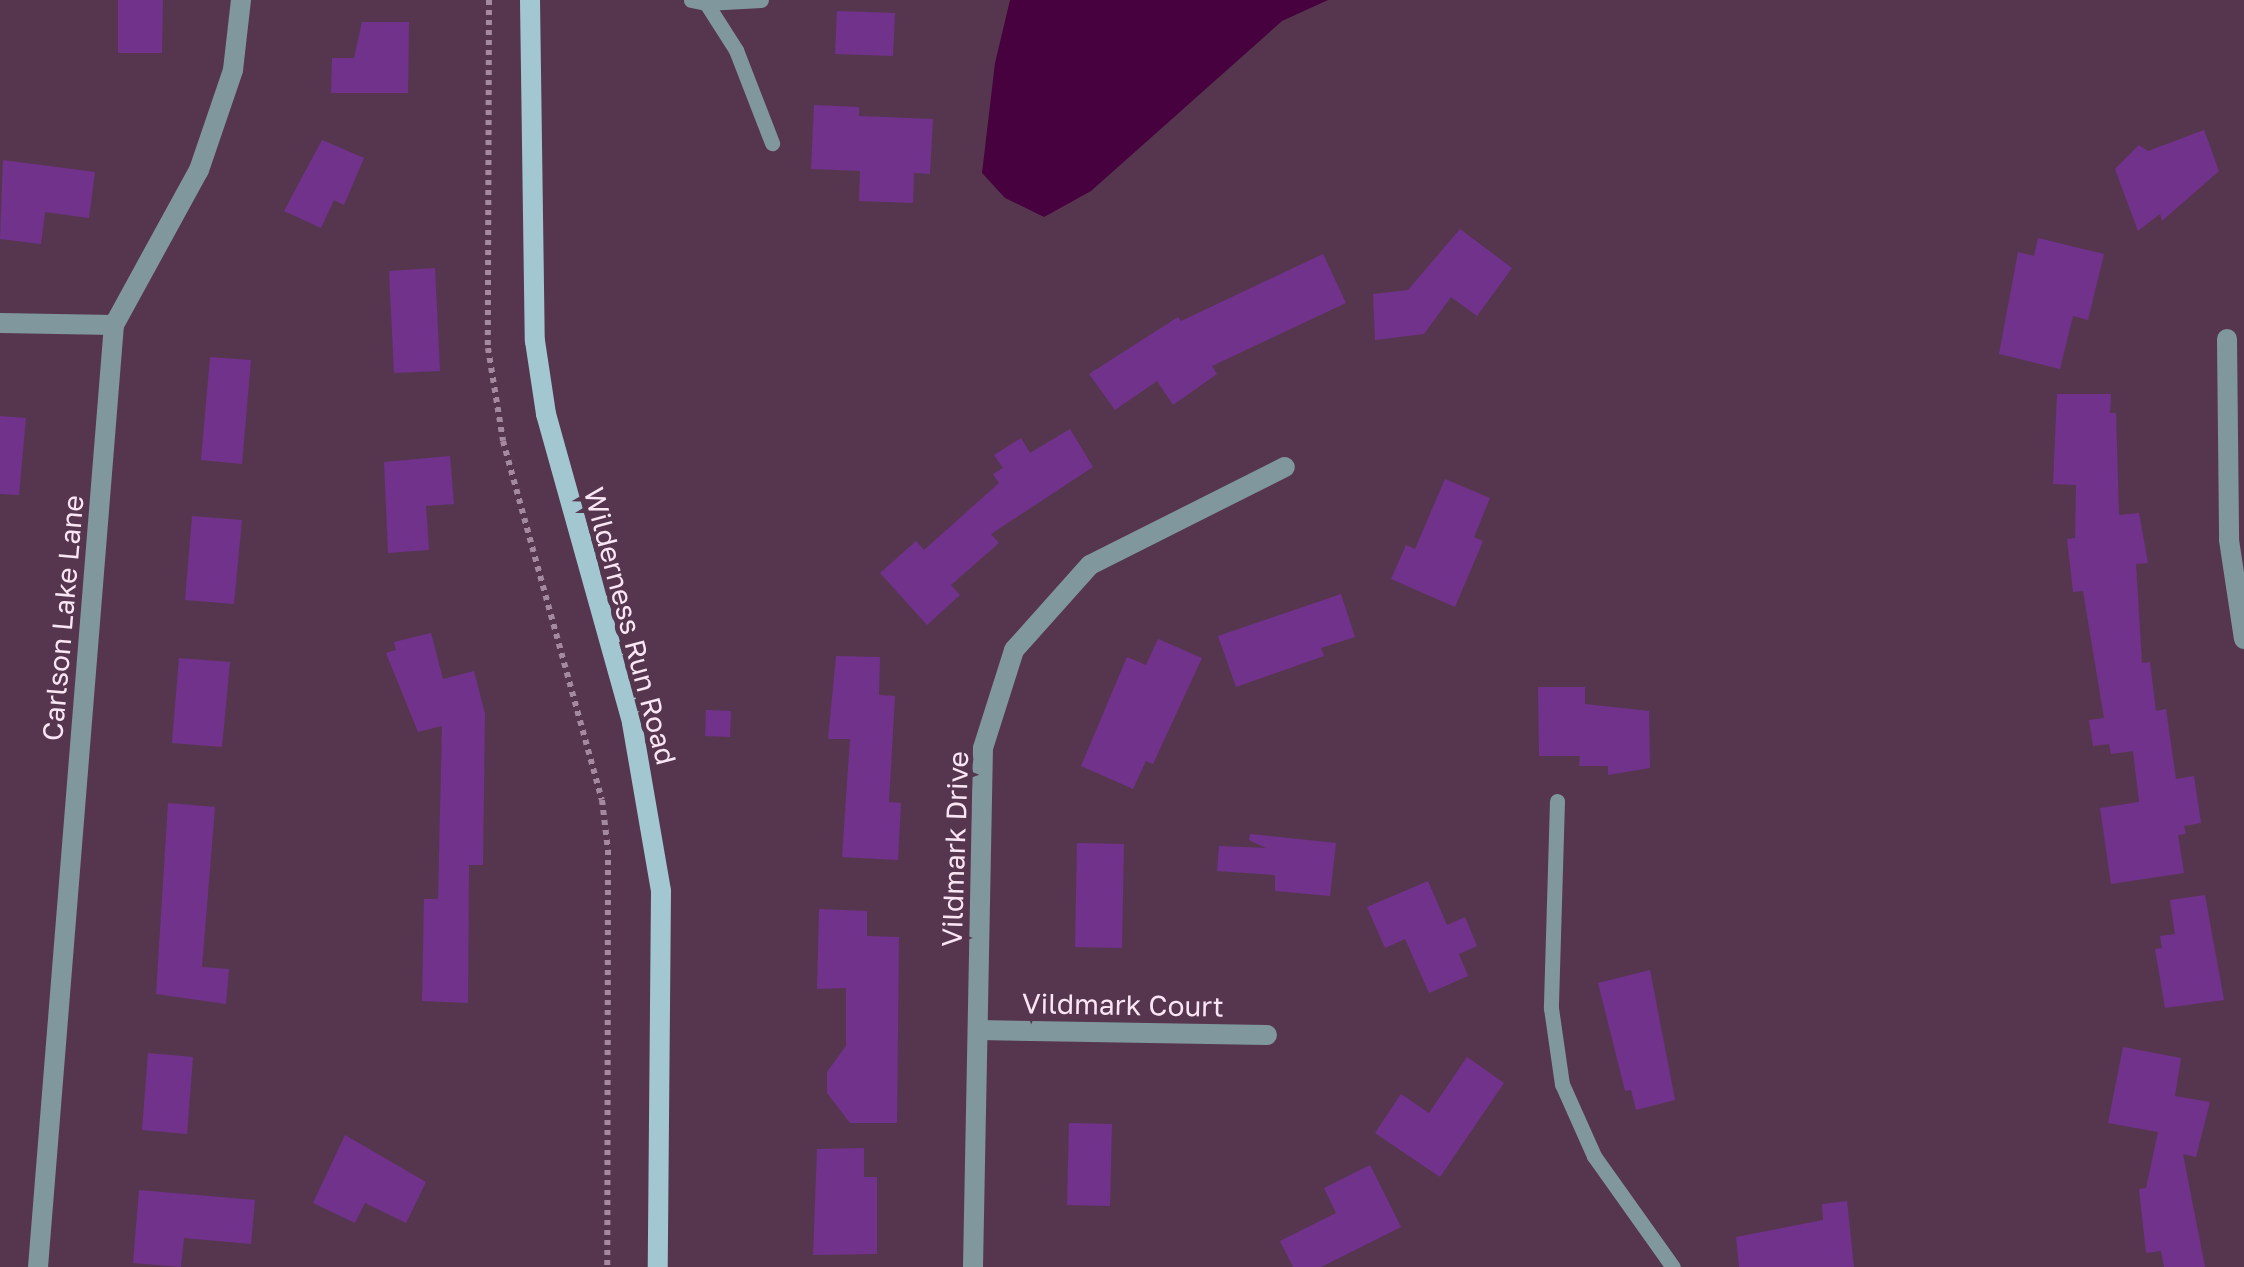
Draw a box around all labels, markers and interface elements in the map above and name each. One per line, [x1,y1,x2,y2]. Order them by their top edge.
street label: Wilderness Run Road [577,484,683,768]
street label: Carlson Lake Lane [36,494,90,742]
street label: Vildmark Drive [935,751,975,947]
street label: Vildmark Court [1022,986,1224,1024]

